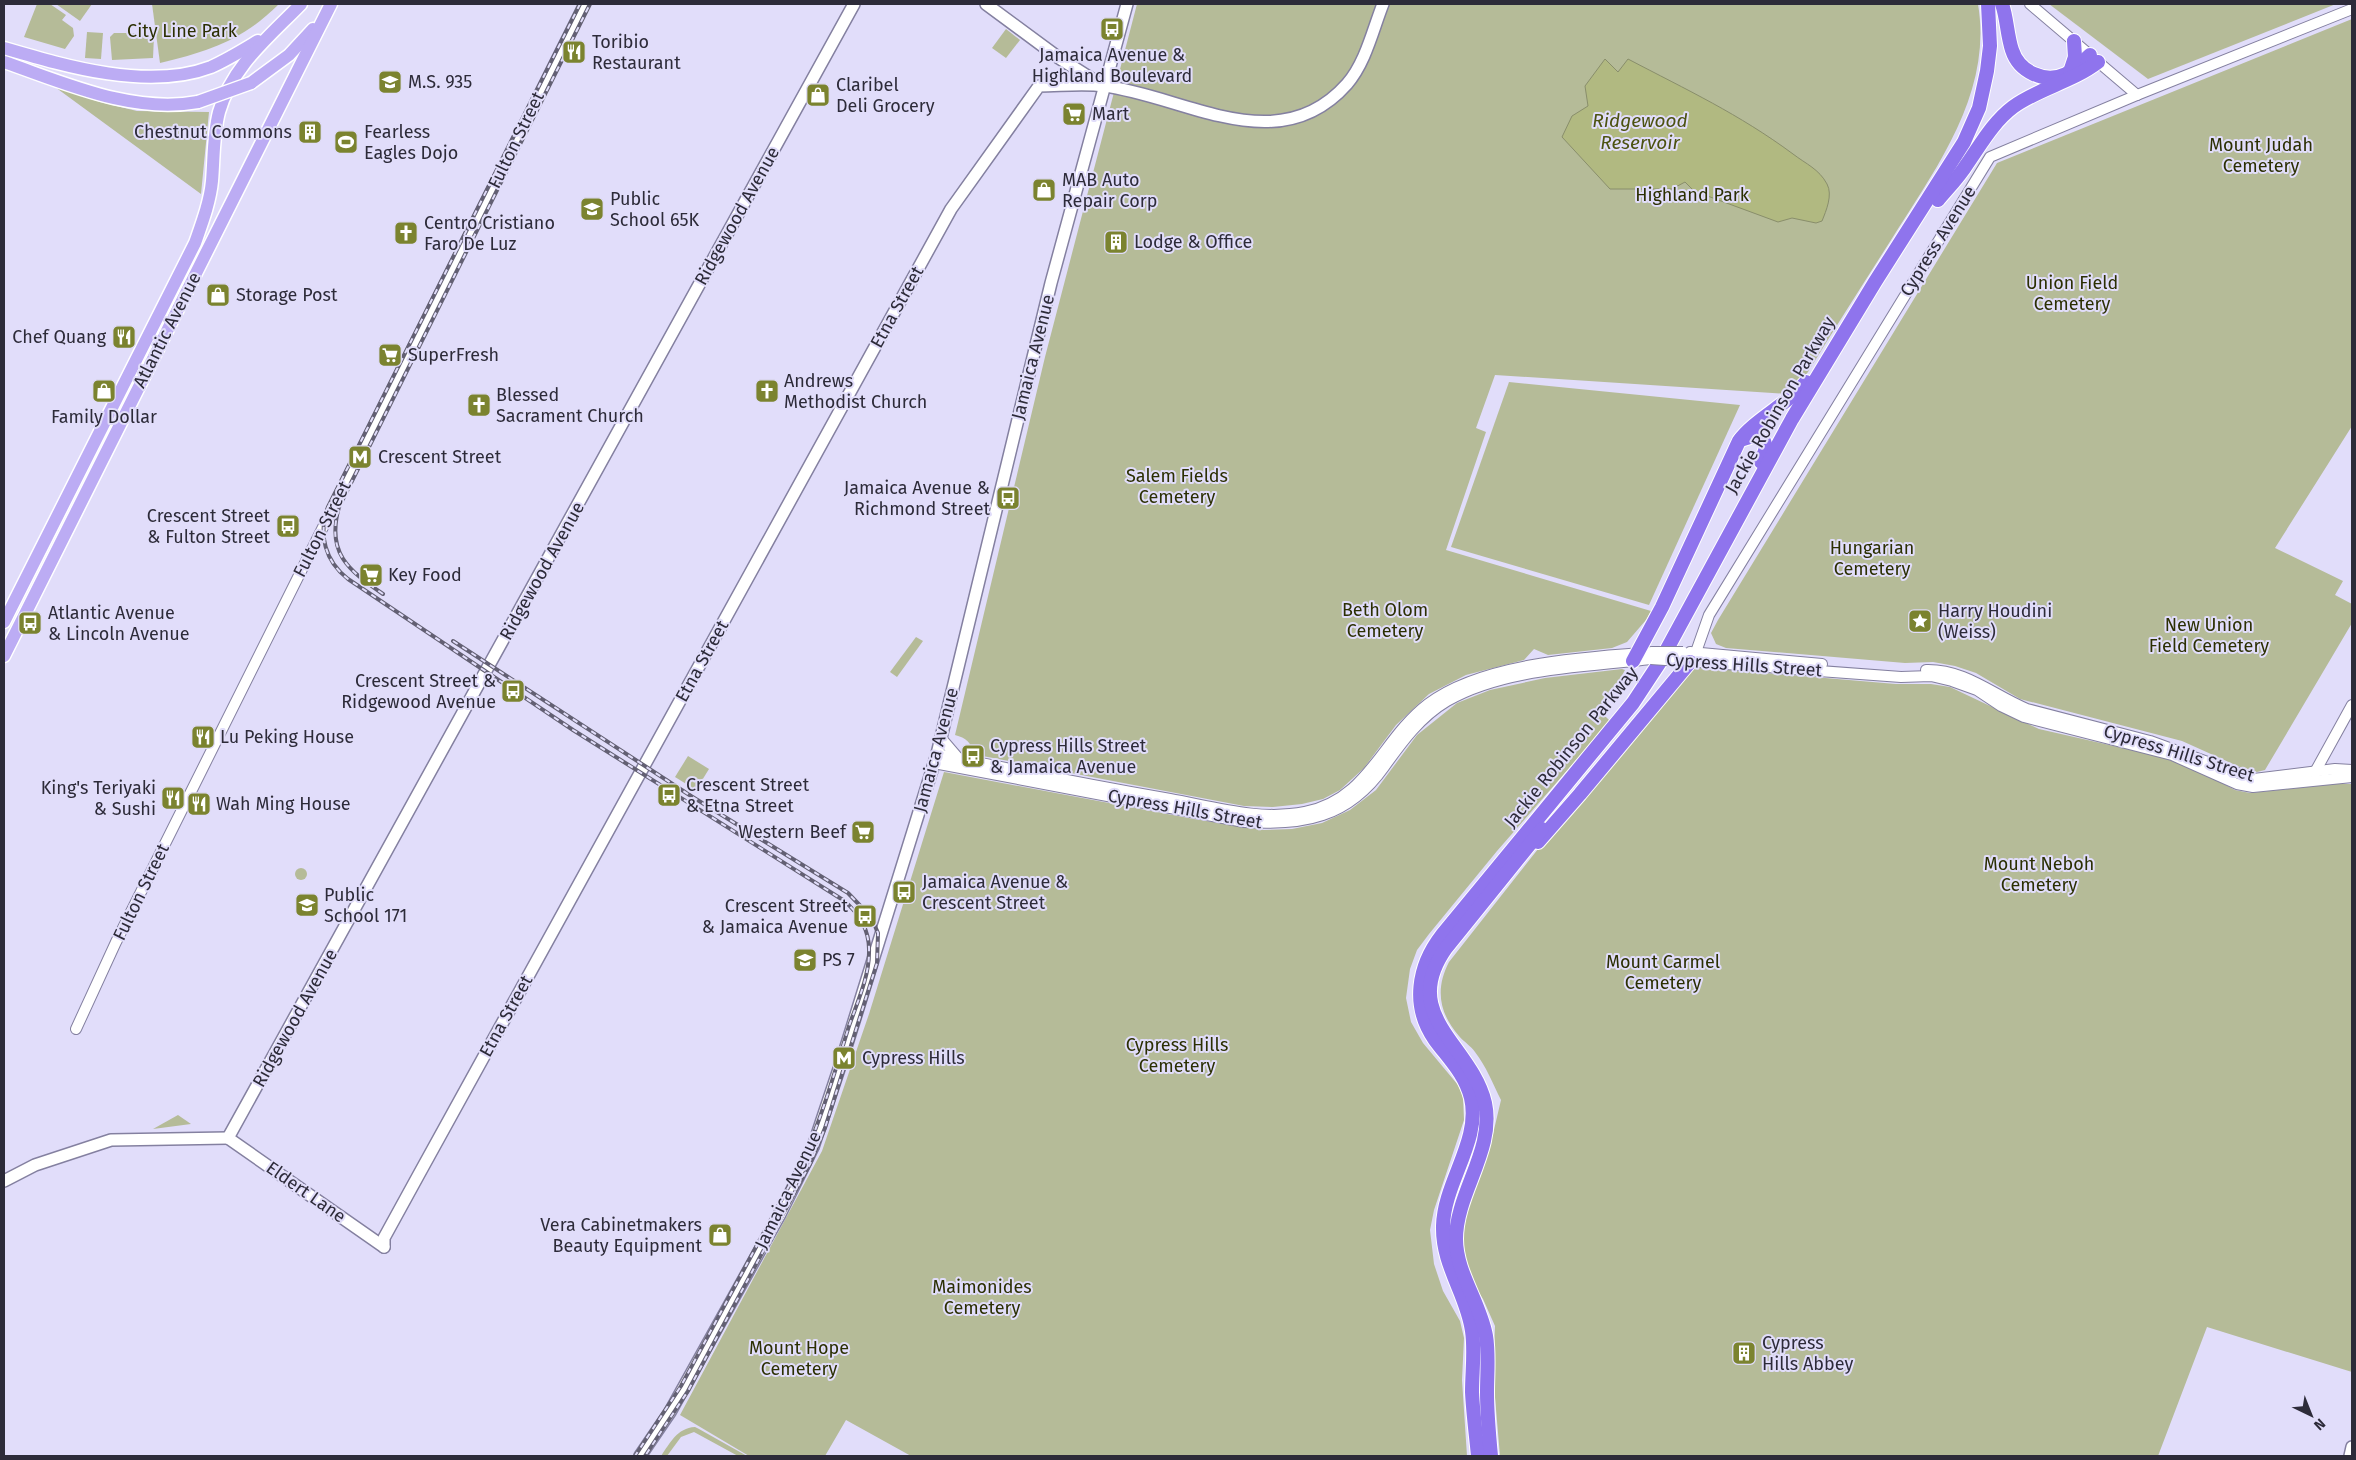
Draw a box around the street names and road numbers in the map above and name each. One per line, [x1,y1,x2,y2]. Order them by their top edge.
street label: Fulton Street [483,88,549,192]
street label: Ridgewood Avenue [690,143,784,289]
street label: Cypress Avenue [1895,182,1981,300]
street label: Etna Street [866,262,929,352]
street label: Atlantic Avenue [128,268,206,392]
street label: Jamaica Avenue [1007,292,1059,422]
street label: Jackie Robinson Parkway [1720,312,1840,498]
street label: Fulton Street [288,477,356,581]
street label: Ridgewood Avenue [495,498,589,644]
street label: Etna Street [671,616,734,706]
street label: Cypress Hills Street [1665,649,1823,681]
street label: Jackie Robinson Parkway [1499,662,1643,832]
street label: Jamaica Avenue [909,685,963,815]
street label: Cypress Hills Street [2101,720,2257,787]
street label: Cypress Hills Street [1106,785,1264,833]
street label: Fulton Street [108,840,174,944]
street label: Ridgewood Avenue [248,945,342,1091]
street label: Etna Street [475,971,538,1061]
street label: Jamaica Avenue [750,1128,826,1252]
street label: Eldert Lane [262,1156,350,1228]

